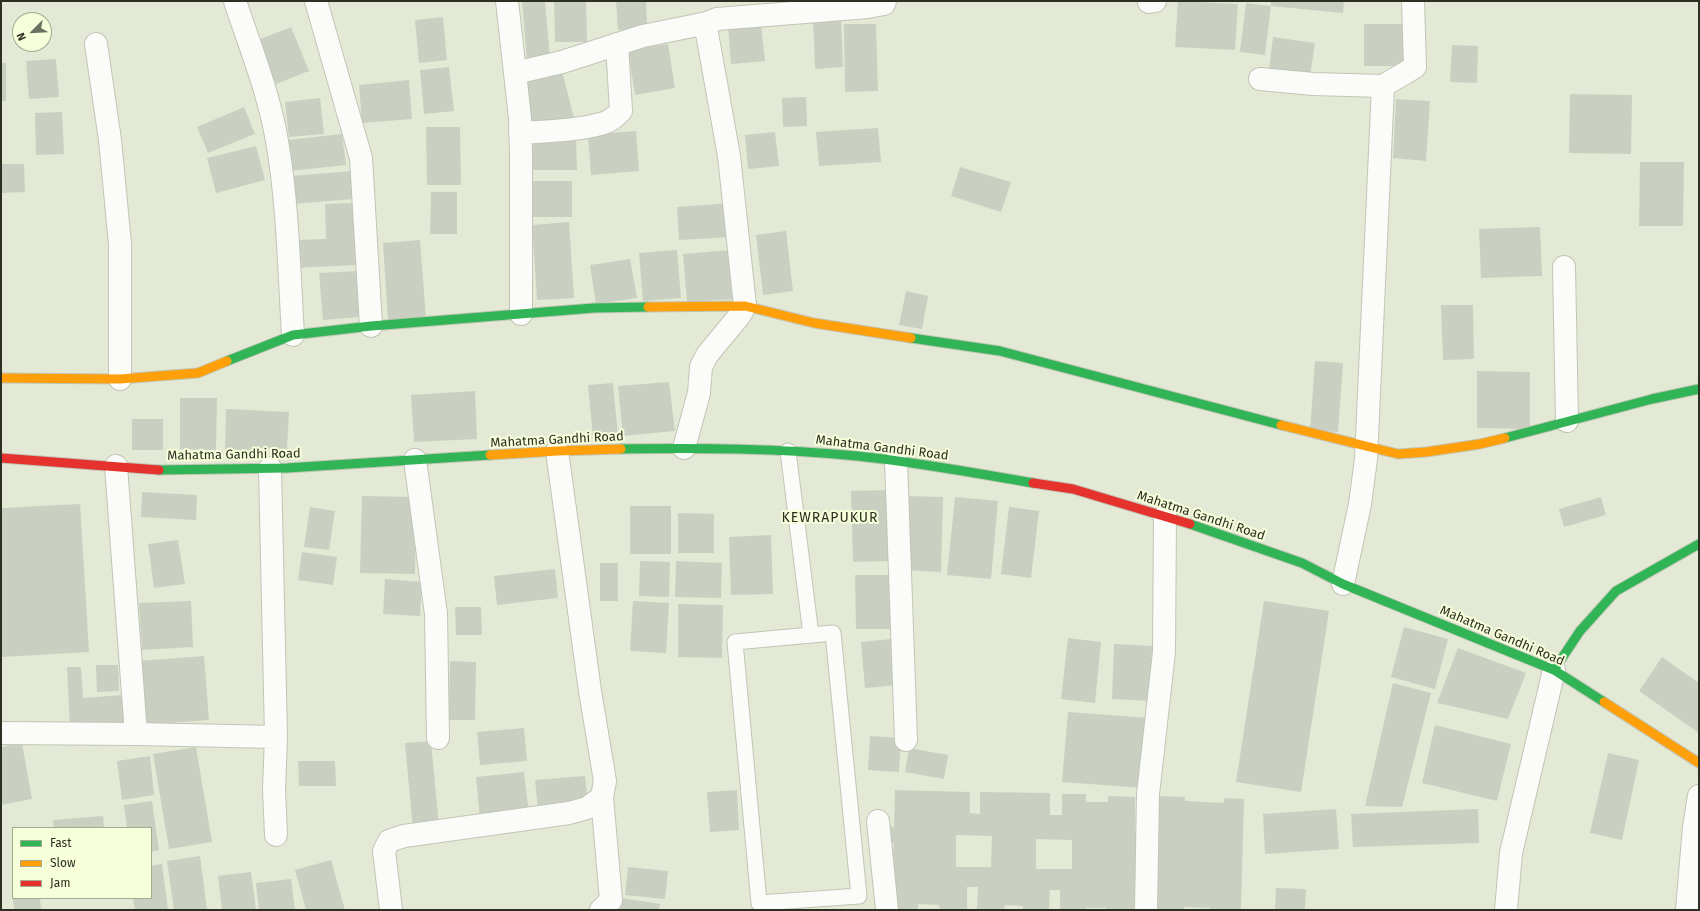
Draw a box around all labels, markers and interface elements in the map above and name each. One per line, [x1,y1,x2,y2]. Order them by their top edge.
north arrow [12,12,52,52]
text: N [14,31,29,43]
street label: Mahatma Gandhi Road [490,429,624,451]
street label: Mahatma Gandhi Road [815,432,949,464]
street label: Mahatma Gandhi Road [167,446,301,464]
street label: Mahatma Gandhi Road [1135,488,1267,544]
district label: KEWRAPUKUR [781,510,879,526]
street label: Mahatma Gandhi Road [1437,603,1567,669]
legend [12,827,152,899]
text: Fast [50,836,72,850]
text: Slow [50,856,76,870]
text: Jam [50,876,70,890]

